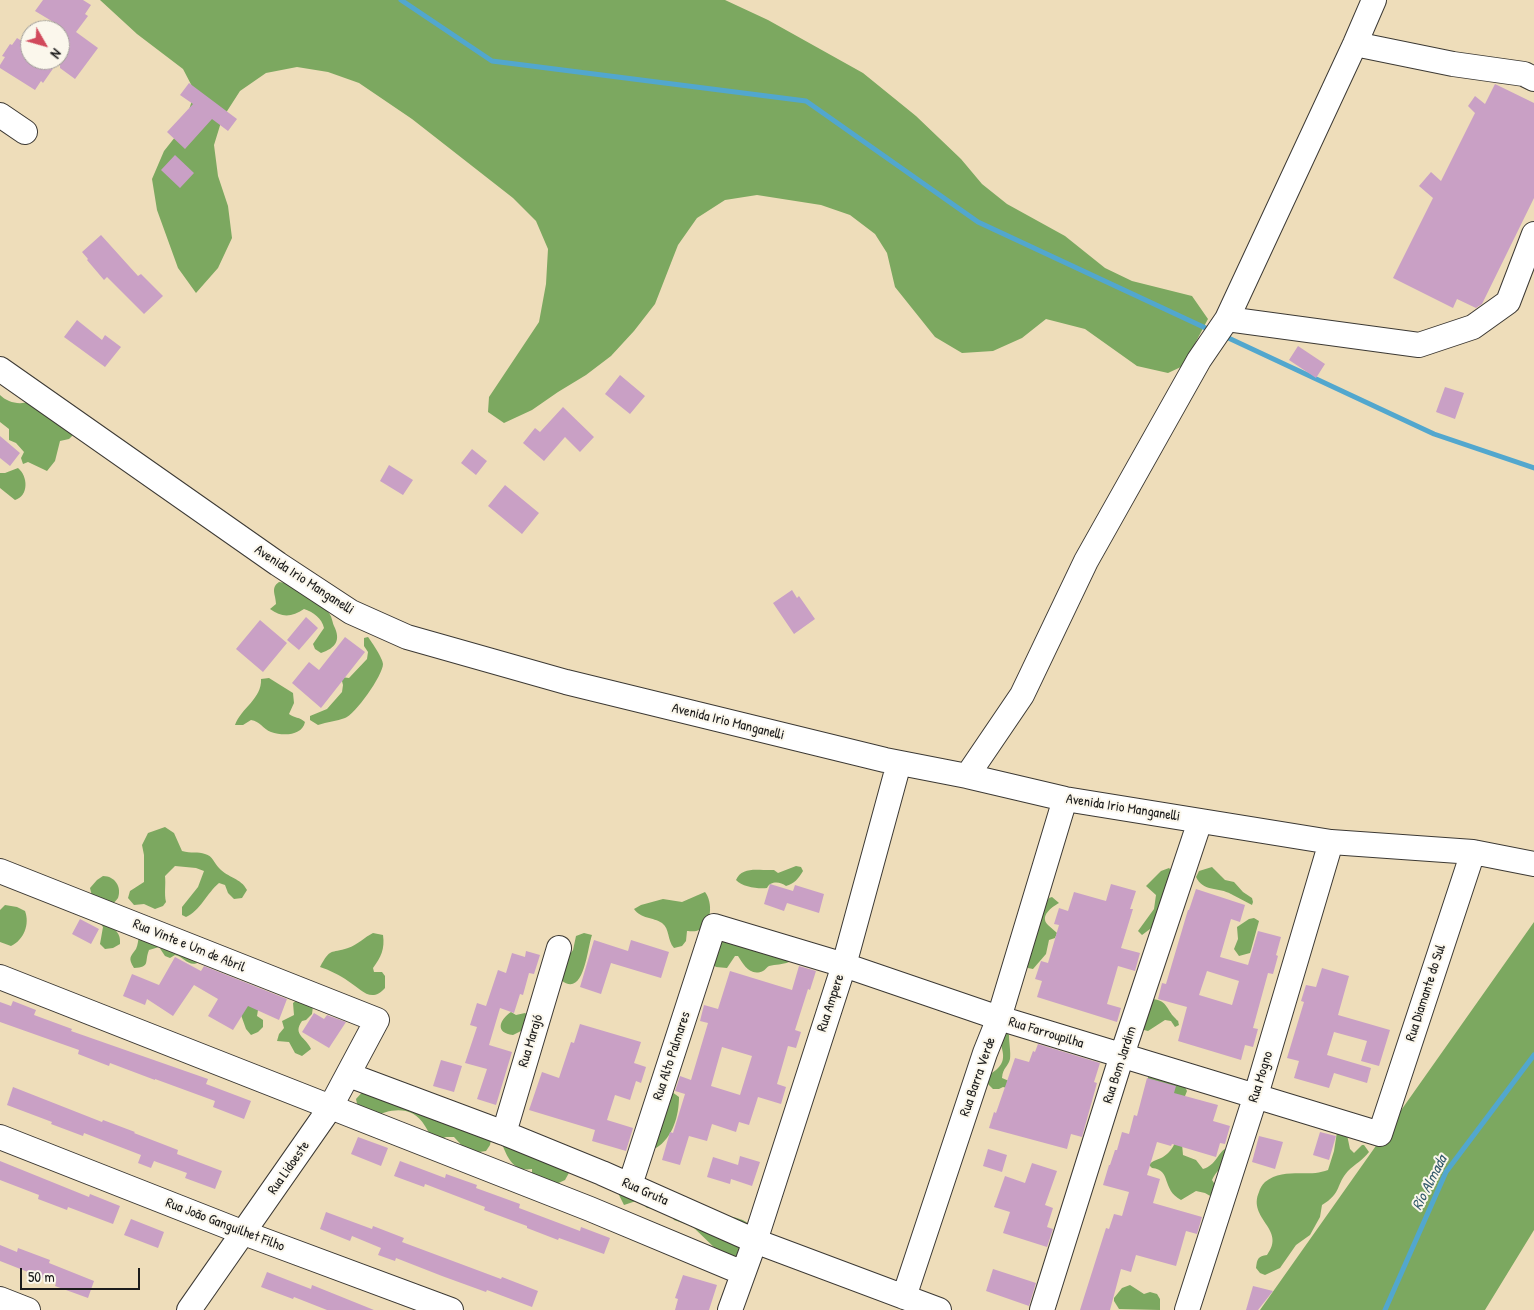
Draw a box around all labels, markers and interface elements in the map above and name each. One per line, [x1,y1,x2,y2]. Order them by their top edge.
north arrow [20,20,70,70]
text: N [47,45,66,63]
street label: Avenida Irio Manganelli [251,542,357,618]
street label: Avenida Irio Manganelli [670,700,786,744]
street label: Avenida Irio Manganelli [1065,791,1181,825]
street label: Rua Vinte e Um de Abril [130,916,248,976]
street label: Rua Diamante do Sul [1402,942,1450,1044]
street label: Rua Ampere [814,972,848,1034]
street label: Rua Alto Palmares [650,1010,694,1102]
street label: Rua Marajó [515,1013,547,1069]
street label: Rua Farroupilha [1006,1014,1086,1052]
street label: Rua Bom Jardim [1100,1024,1140,1106]
street label: Rua Barra Verde [957,1035,999,1119]
street label: Rua Mogno [1245,1049,1277,1105]
street label: Rua Lidoeste [264,1138,314,1198]
water label: Río Almada [1409,1153,1451,1213]
street label: Rua Gruta [619,1174,671,1210]
street label: Rua João Ganguilhet Filho [163,1195,287,1255]
scale bar [22,1258,142,1290]
text: 50 m [28,1266,55,1287]

